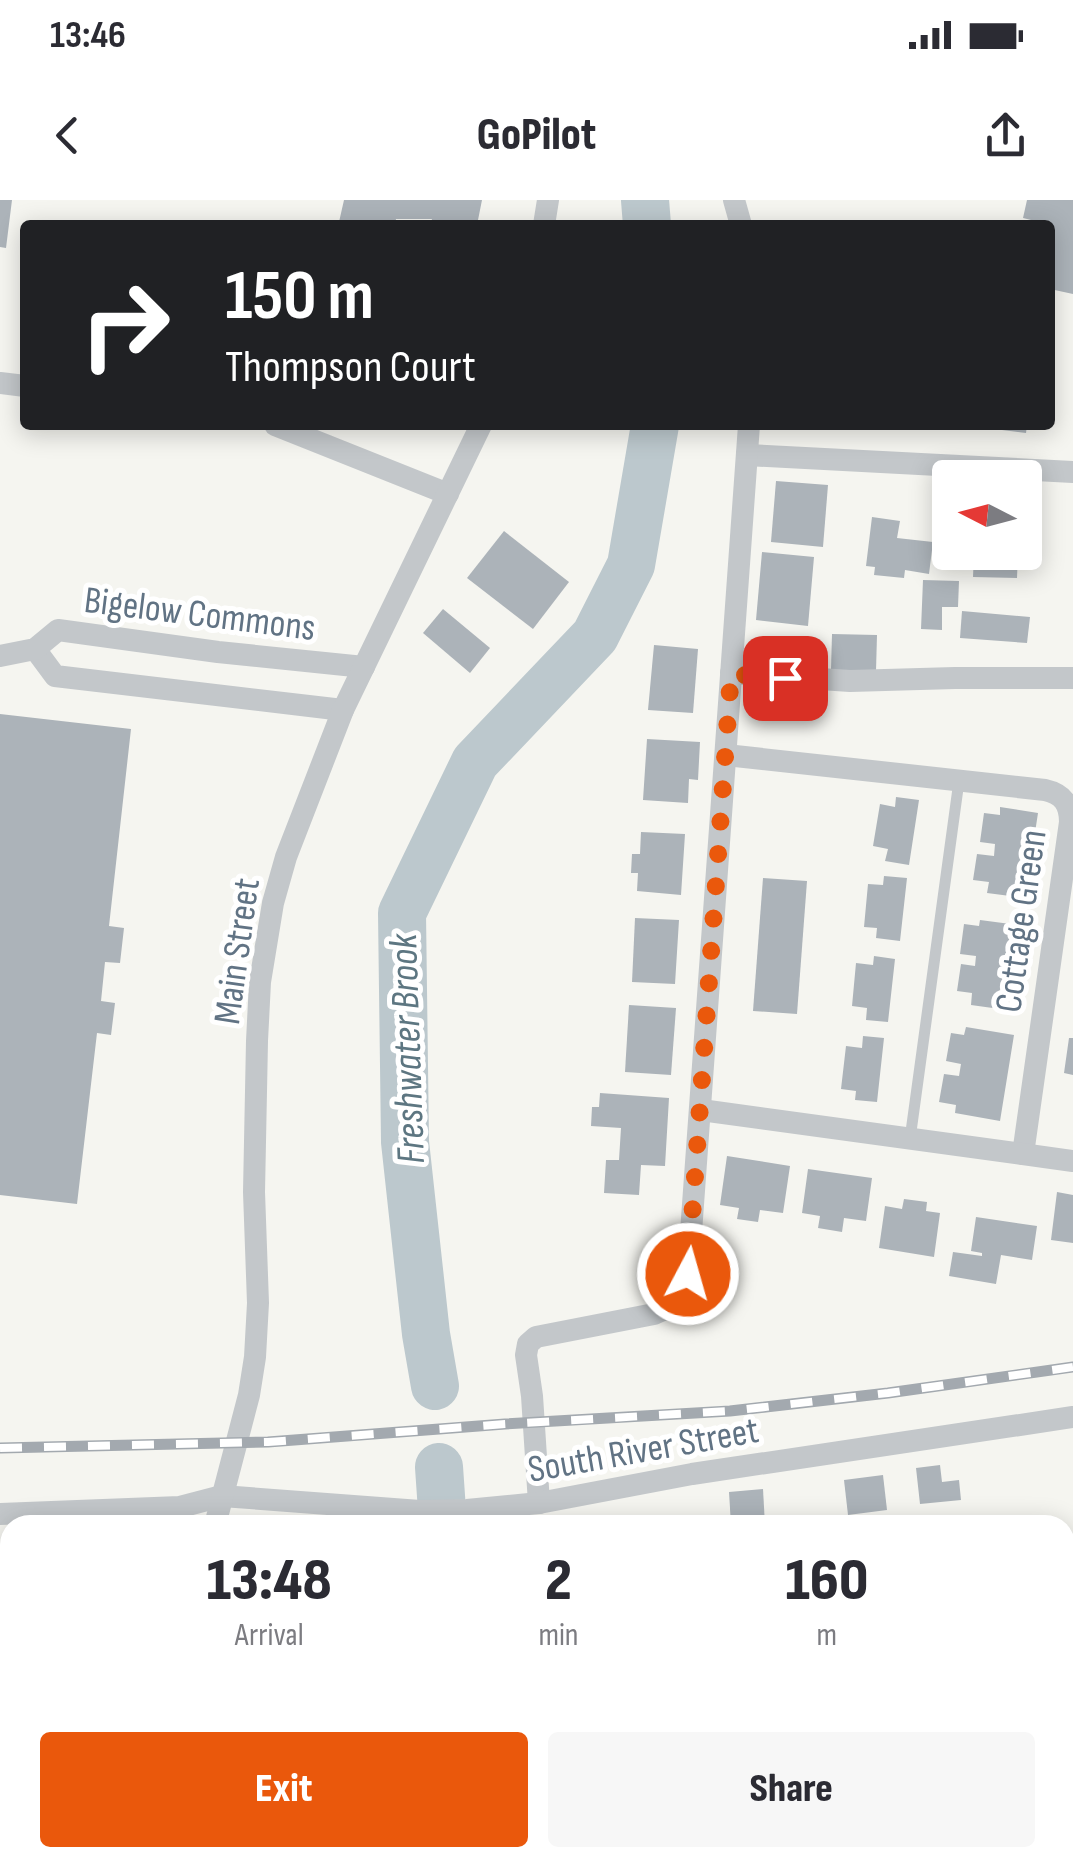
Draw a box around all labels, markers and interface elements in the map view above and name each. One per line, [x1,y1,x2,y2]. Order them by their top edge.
text: 13:46 [50,13,126,58]
icon: back [40,108,95,163]
text: GoPilot [477,108,596,163]
icon: share [978,108,1033,163]
text: 150 m [225,255,374,339]
icon: right [60,260,190,390]
text: Thompson Court [225,340,476,395]
north arrow [932,460,1042,570]
map controls [932,460,1042,570]
street label: Bigelow Commons [82,578,318,651]
pin [743,636,828,721]
icon: arrive [758,651,813,706]
street label: Cottage Green [986,827,1057,1015]
street label: Main Street [205,875,270,1027]
water label: Freshwater Brook [380,932,436,1165]
position arrow [636,1222,740,1326]
street label: South River Street [525,1408,762,1493]
text: 13:48 [207,1545,332,1617]
text: 2 [545,1545,572,1617]
text: 160 [785,1545,868,1617]
text: Arrival [235,1616,304,1655]
text: min [538,1616,579,1655]
text: m [817,1616,837,1655]
button: Exit [40,1732,528,1847]
button: Share [548,1732,1035,1847]

